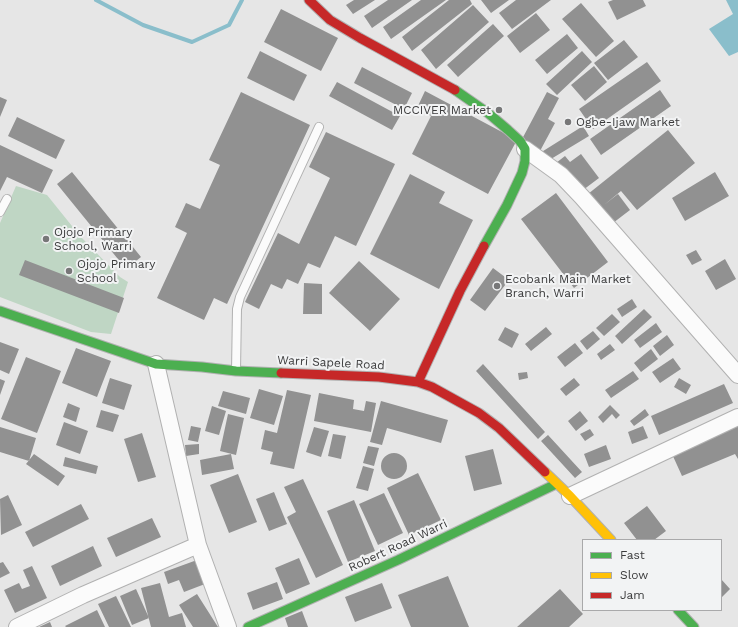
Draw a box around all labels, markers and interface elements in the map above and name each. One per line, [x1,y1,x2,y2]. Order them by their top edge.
place label: MCCIVER Market [393,103,491,117]
marker: MCCIVER Market [494,105,504,115]
place label: Ogbe-Ijaw Market [576,115,680,129]
marker: Ogbe-Ijaw Market [563,117,573,127]
place label: Ojojo Primary School, Warri [54,225,133,253]
marker: Ojojo Primary School, Warri [41,234,51,244]
place label: Ojojo Primary School [77,257,156,285]
marker: Ojojo Primary School [64,266,74,276]
place label: Ecobank Main Market Branch, Warri [505,272,631,300]
marker: Ecobank Main Market Branch, Warri [492,281,502,291]
street label: Warri Sapele Road [277,353,385,373]
street label: Robert Road Warri [346,517,450,575]
legend [582,539,722,611]
text: Fast [620,548,645,562]
text: Slow [620,568,648,582]
text: Jam [620,588,645,602]

